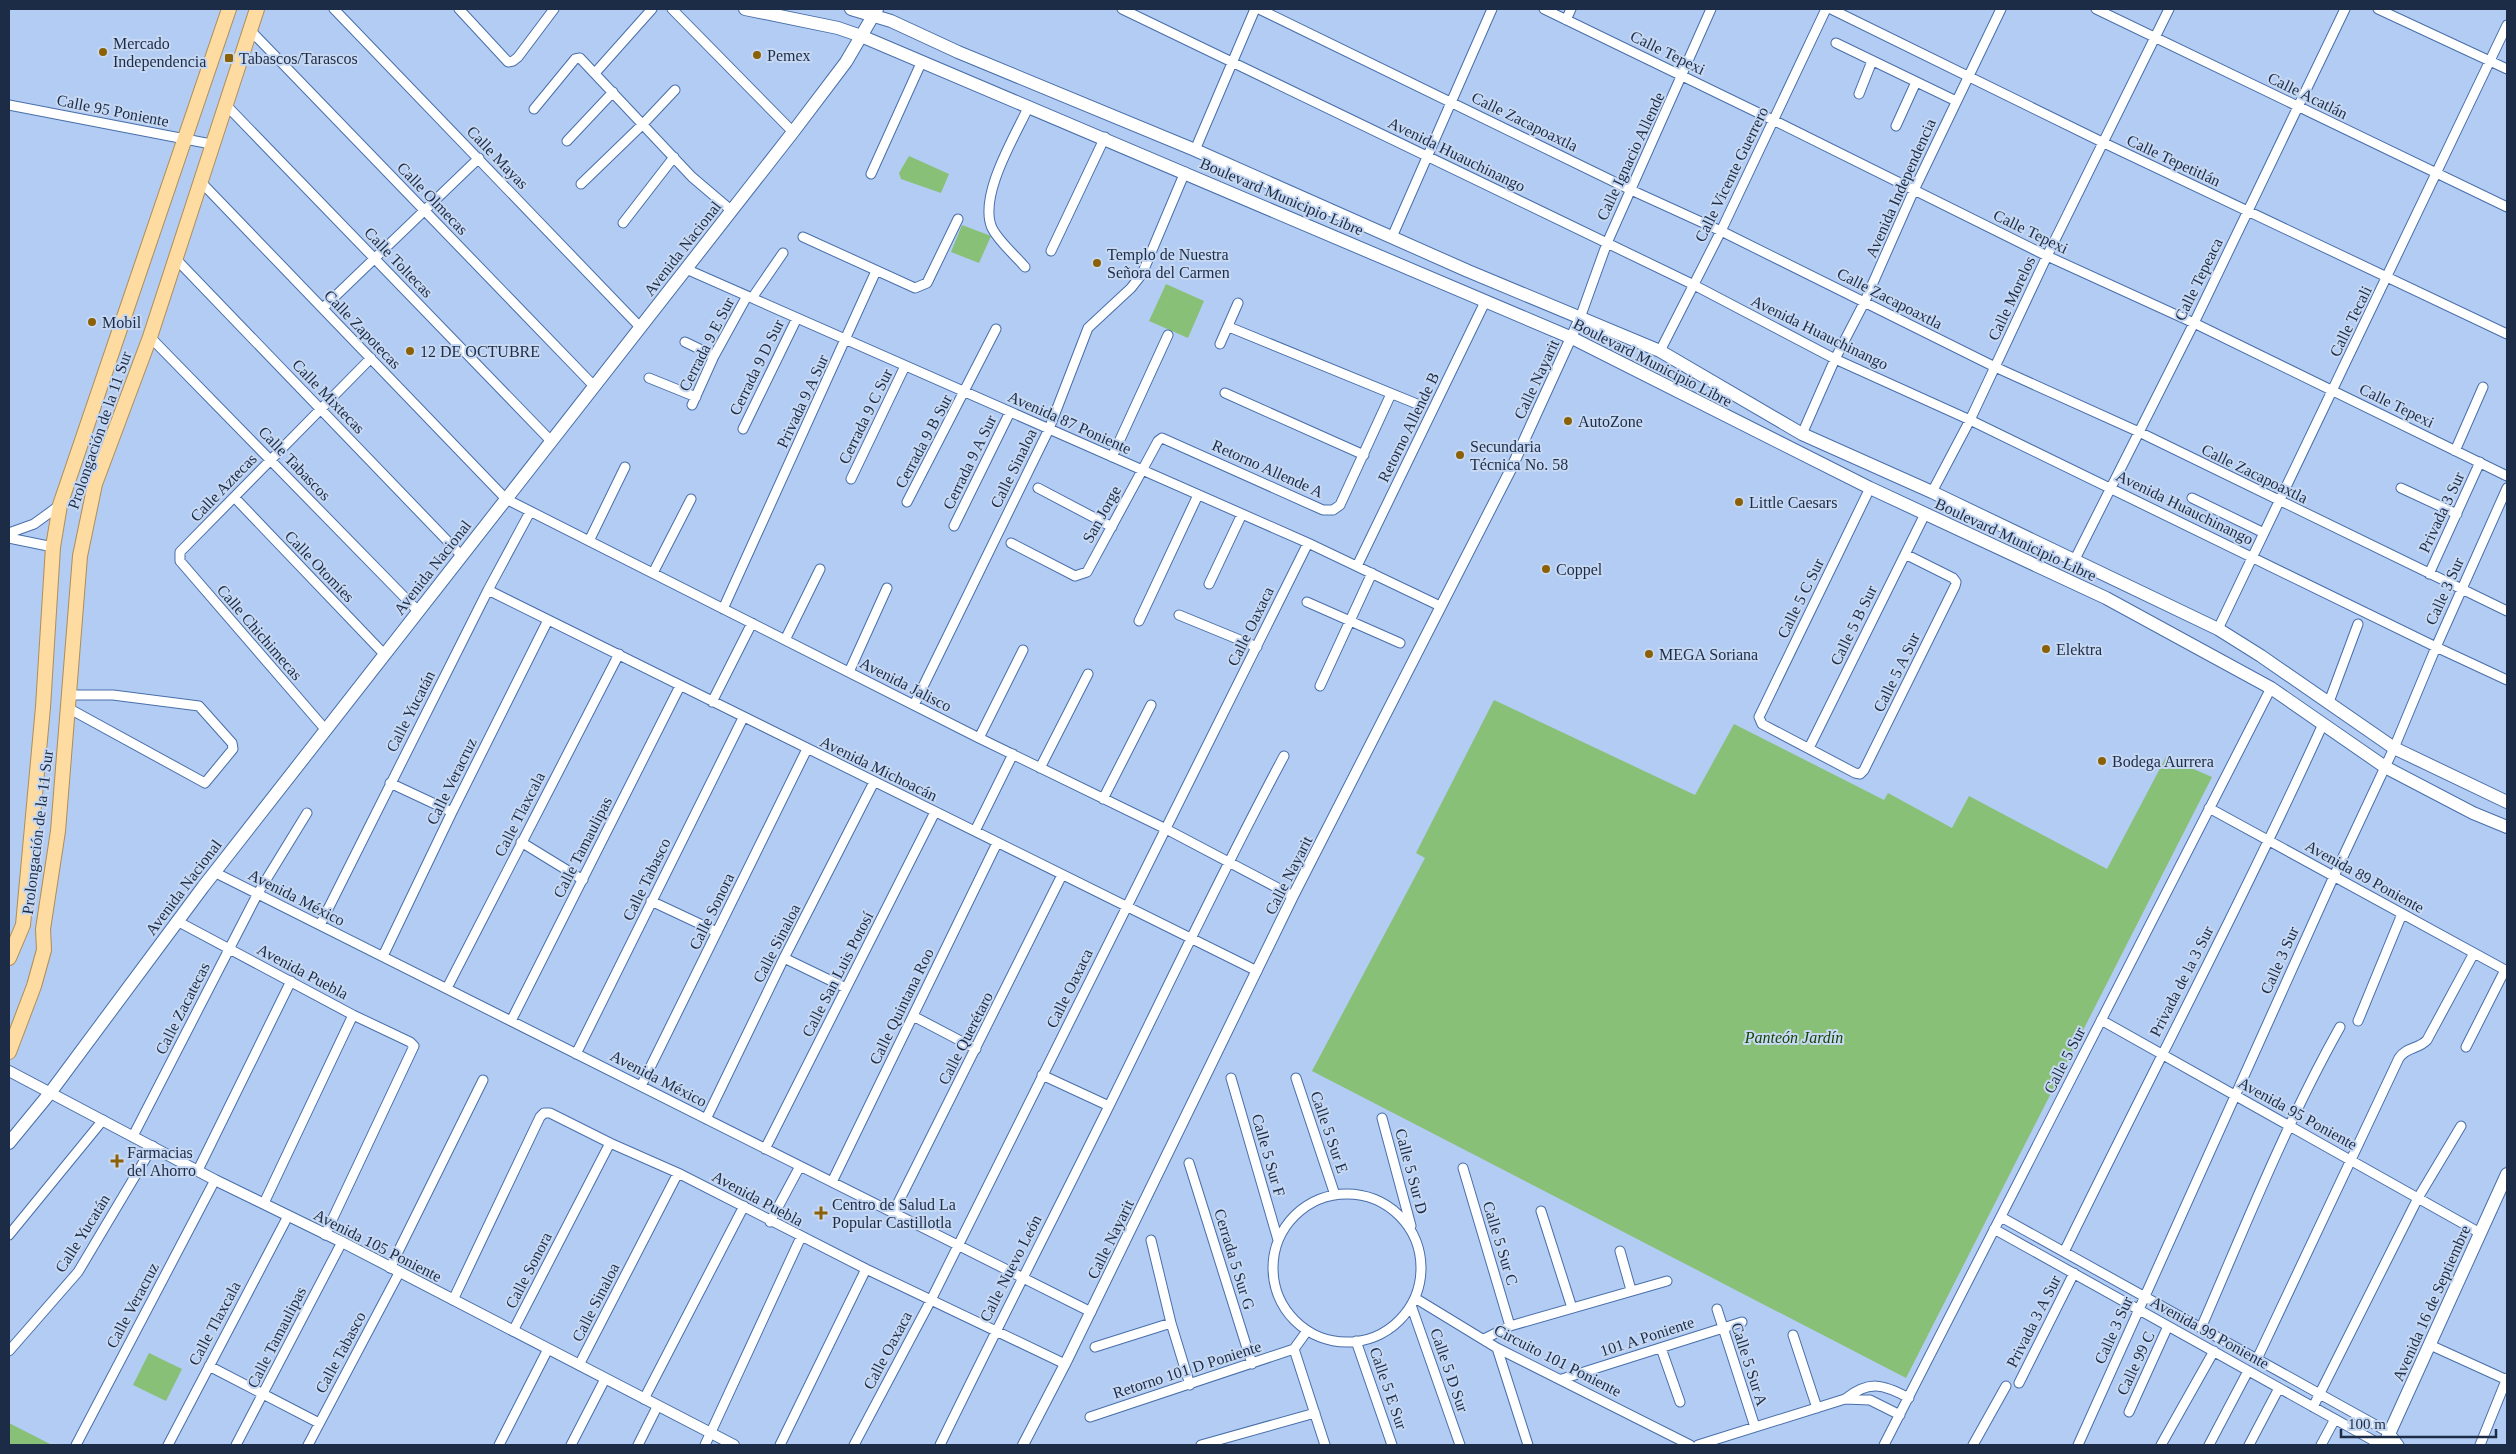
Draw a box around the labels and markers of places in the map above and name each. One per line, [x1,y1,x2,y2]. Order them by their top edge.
place label: Mercado Independencia [113,35,206,71]
marker: Mercado Independencia [97,46,109,58]
place label: Pemex [767,47,811,64]
marker: Pemex [751,49,763,61]
place label: Tabascos/Tarascos [239,50,358,67]
marker: Tabascos/Tarascos [223,52,235,64]
place label: Templo de Nuestra Señora del Carmen [1107,246,1230,281]
marker: Templo de Nuestra Señora del Carmen [1091,257,1103,269]
place label: Mobil [102,314,142,331]
marker: Mobil [86,316,98,328]
place label: 12 DE OCTUBRE [420,343,540,360]
marker: 12 DE OCTUBRE [404,345,416,357]
place label: AutoZone [1578,413,1643,430]
marker: AutoZone [1562,415,1574,427]
place label: Secundaria Técnica No. 58 [1470,438,1568,473]
marker: Secundaria Técnica No. 58 [1454,449,1466,461]
place label: Little Caesars [1749,494,1837,511]
marker: Little Caesars [1733,496,1745,508]
place label: Coppel [1556,561,1603,579]
marker: Coppel [1540,563,1552,575]
place label: Elektra [2056,641,2102,658]
marker: Elektra [2040,643,2052,655]
place label: MEGA Soriana [1659,646,1758,663]
marker: MEGA Soriana [1643,648,1655,660]
place label: Bodega Aurrera [2112,753,2214,771]
marker: Bodega Aurrera [2096,755,2108,767]
place label: Farmacias del Ahorro [127,1144,196,1179]
marker: Farmacias del Ahorro [111,1155,123,1167]
place label: Centro de Salud La Popular Castillotla [832,1196,956,1232]
marker: Centro de Salud La Popular Castillotla [814,1206,828,1220]

